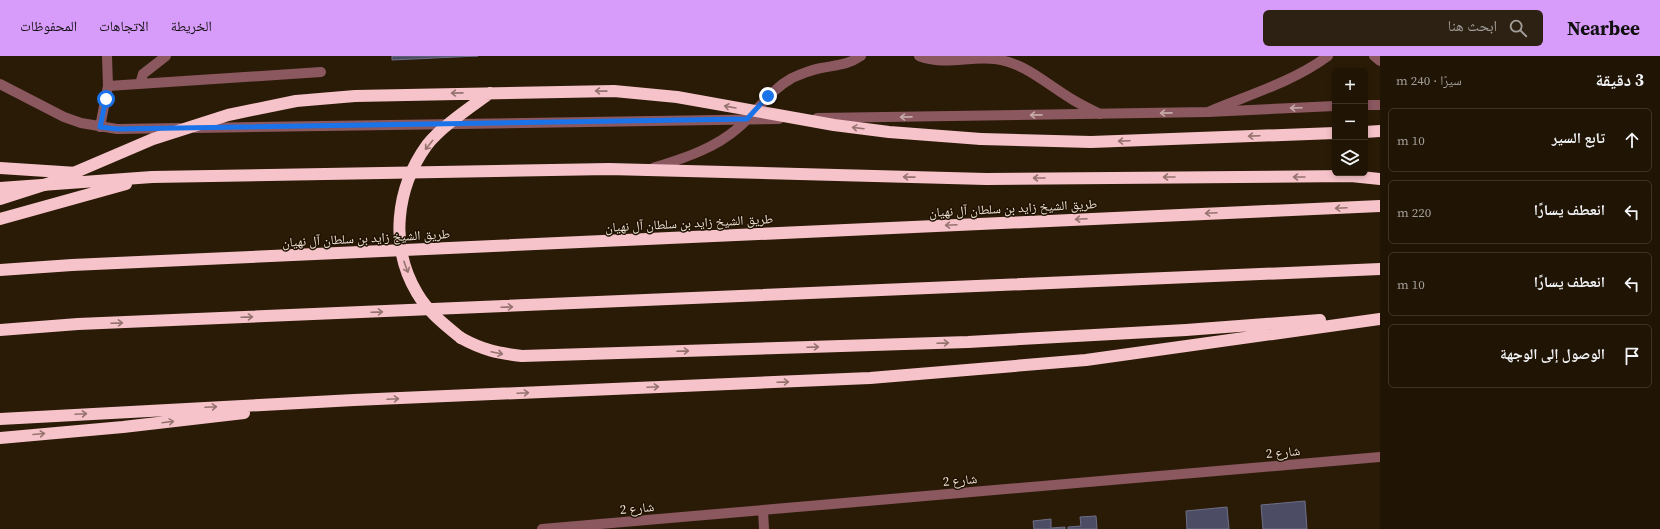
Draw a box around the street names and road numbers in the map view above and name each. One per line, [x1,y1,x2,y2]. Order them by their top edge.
street label: طريق الشيخ زايد بن سلطان آل نهيان [929,195,1098,222]
street label: طريق الشيخ زايد بن سلطان آل نهيان [605,210,774,237]
street label: طريق الشيخ زايد بن سلطان آل نهيان [282,225,451,252]
street label: شارع 2 [1265,442,1301,463]
street label: شارع 2 [942,470,978,491]
street label: شارع 2 [619,498,655,519]

